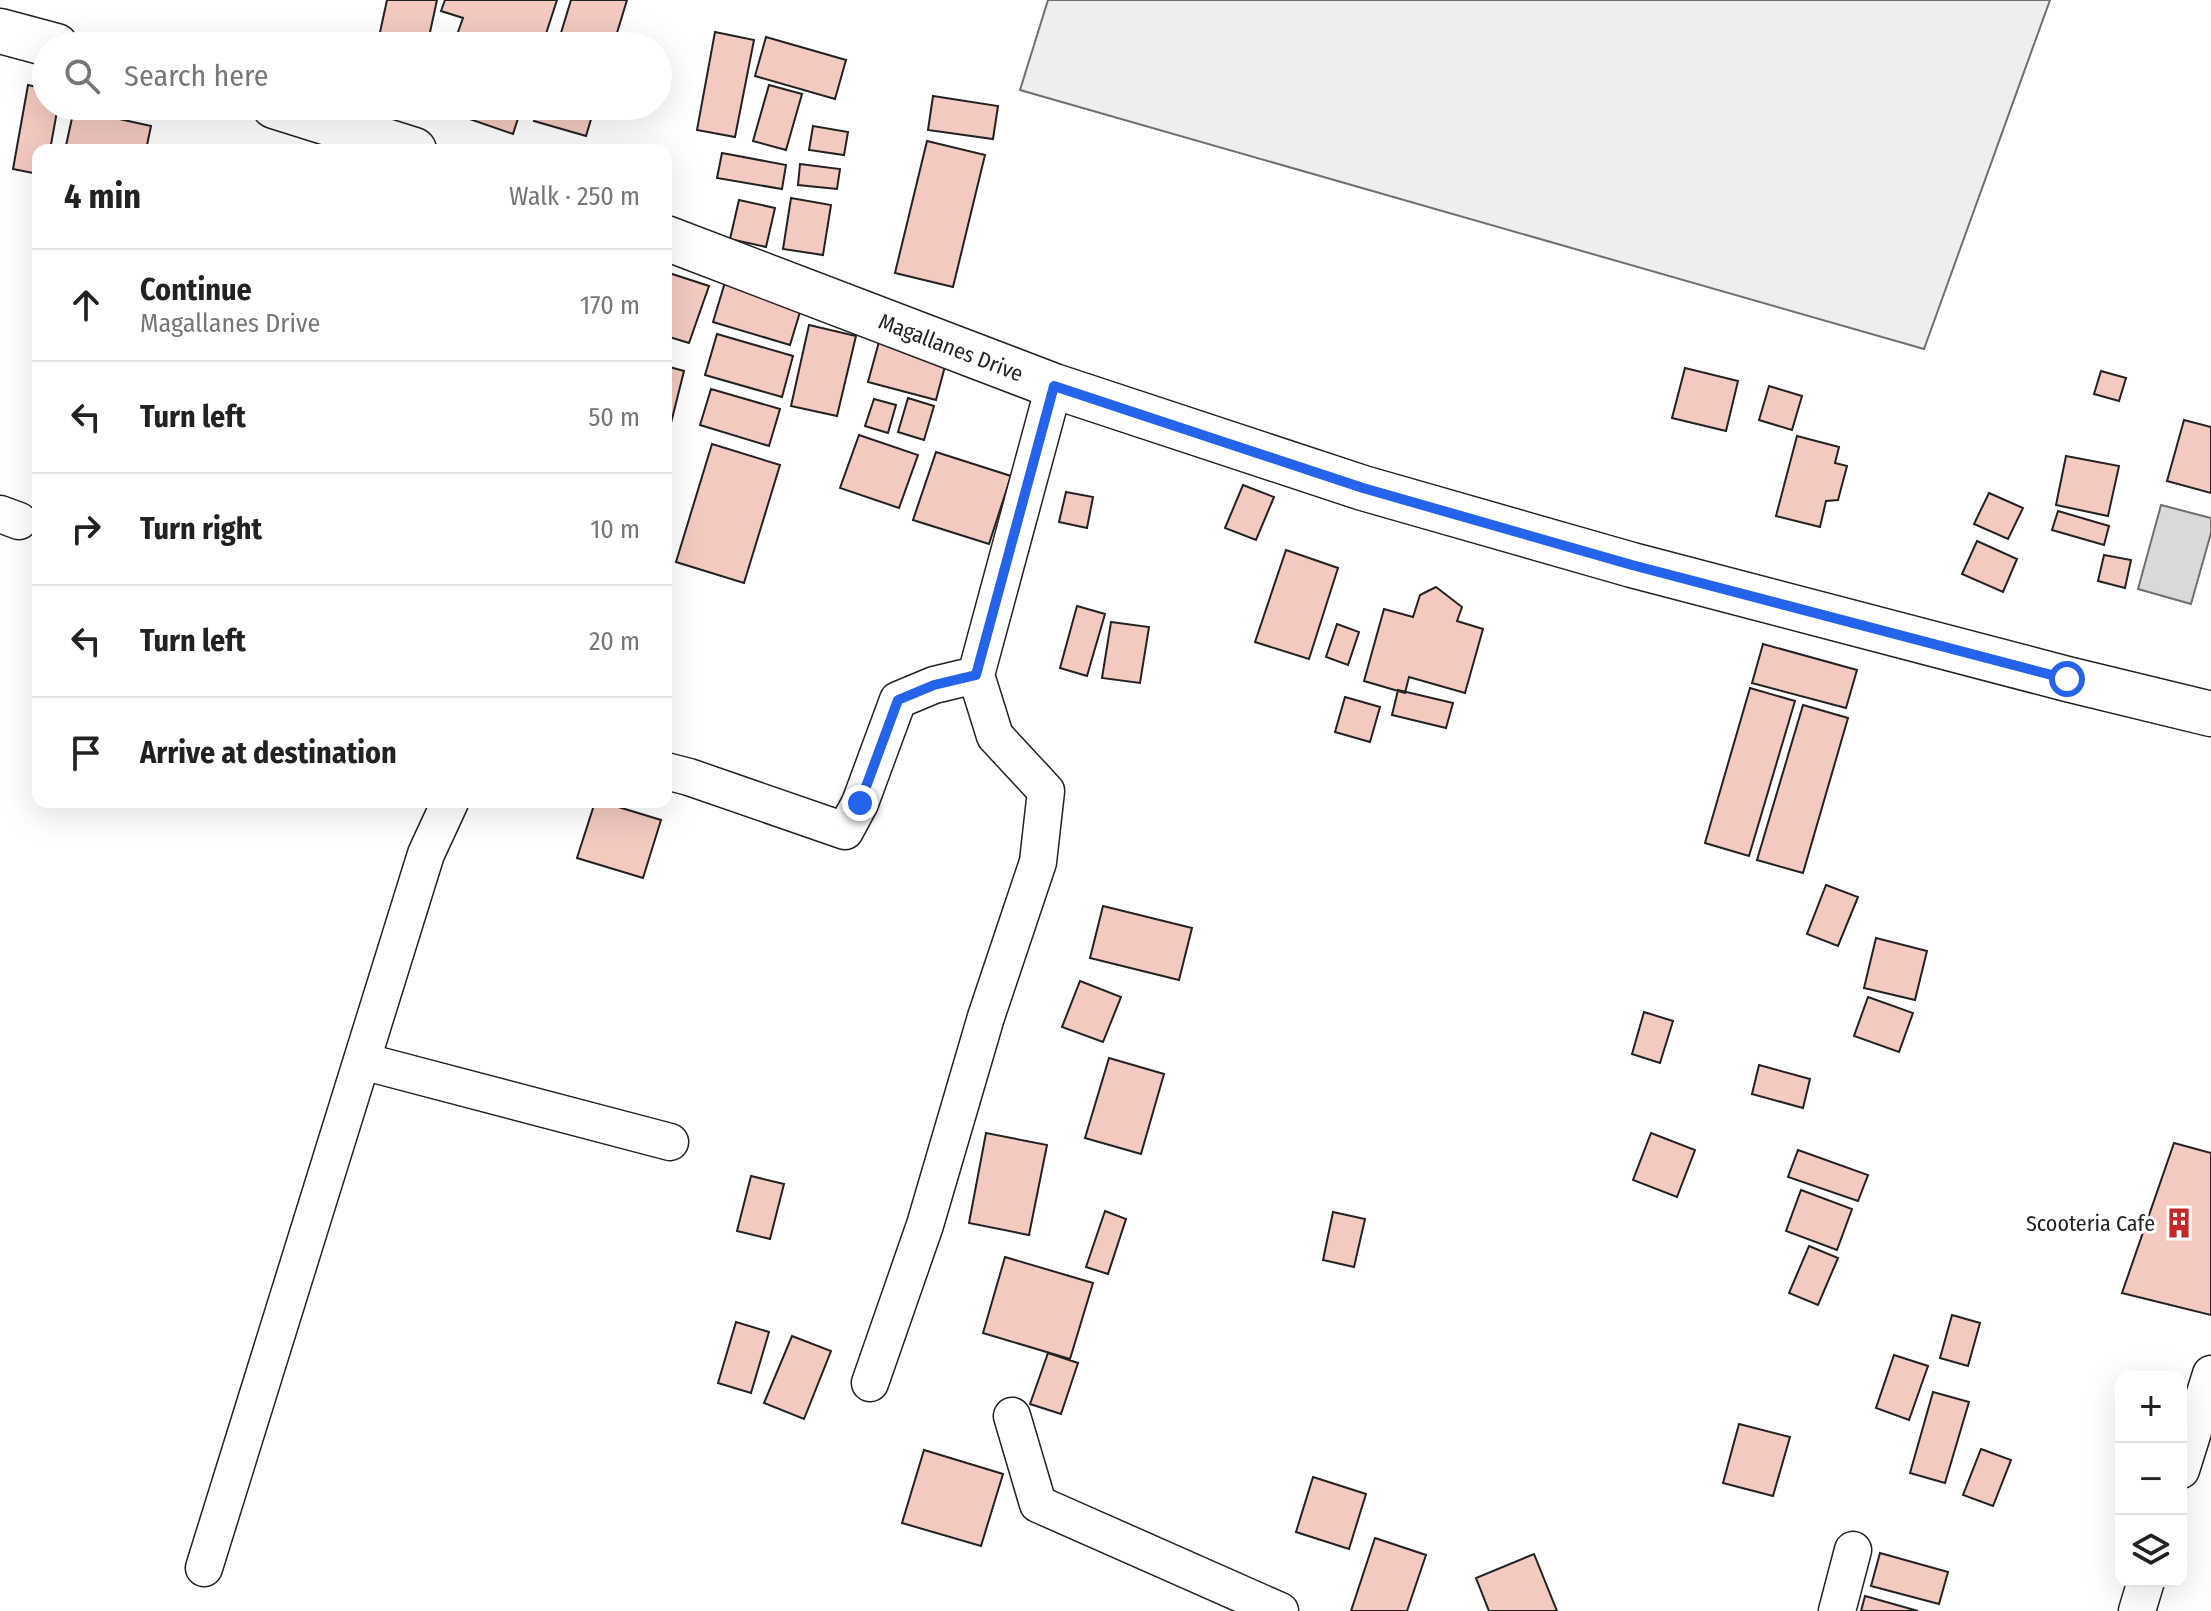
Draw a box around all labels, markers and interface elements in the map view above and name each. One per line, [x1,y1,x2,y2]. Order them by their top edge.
search box [32,32,672,120]
icon: search [60,54,104,98]
text: Search here [124,58,269,94]
text: 4 min [64,176,141,217]
text: Walk · 250 m [509,181,640,212]
text: Continue [140,272,252,308]
icon: ahead [64,283,108,327]
text: 170 m [580,290,640,321]
text: Magallanes Drive [140,308,320,339]
street label: Magallanes Drive [875,308,1027,387]
icon: left [64,395,108,439]
text: Turn left [140,399,246,435]
text: 50 m [588,402,640,433]
icon: right [64,507,108,551]
text: Turn right [140,511,262,547]
text: 10 m [590,514,640,545]
icon: left [64,619,108,663]
text: Turn left [140,623,246,659]
text: 20 m [589,626,640,657]
route start [2049,661,2085,697]
icon: arrive [64,731,108,775]
text: Arrive at destination [140,735,397,771]
route end [842,785,878,821]
building icon: Scooteria Cafe [2162,1206,2196,1240]
place label: Scooteria Cafe [2026,1210,2155,1237]
map controls [2115,1371,2187,1587]
button: + [2115,1371,2187,1443]
button: − [2115,1443,2187,1515]
button: layers [2115,1515,2187,1587]

